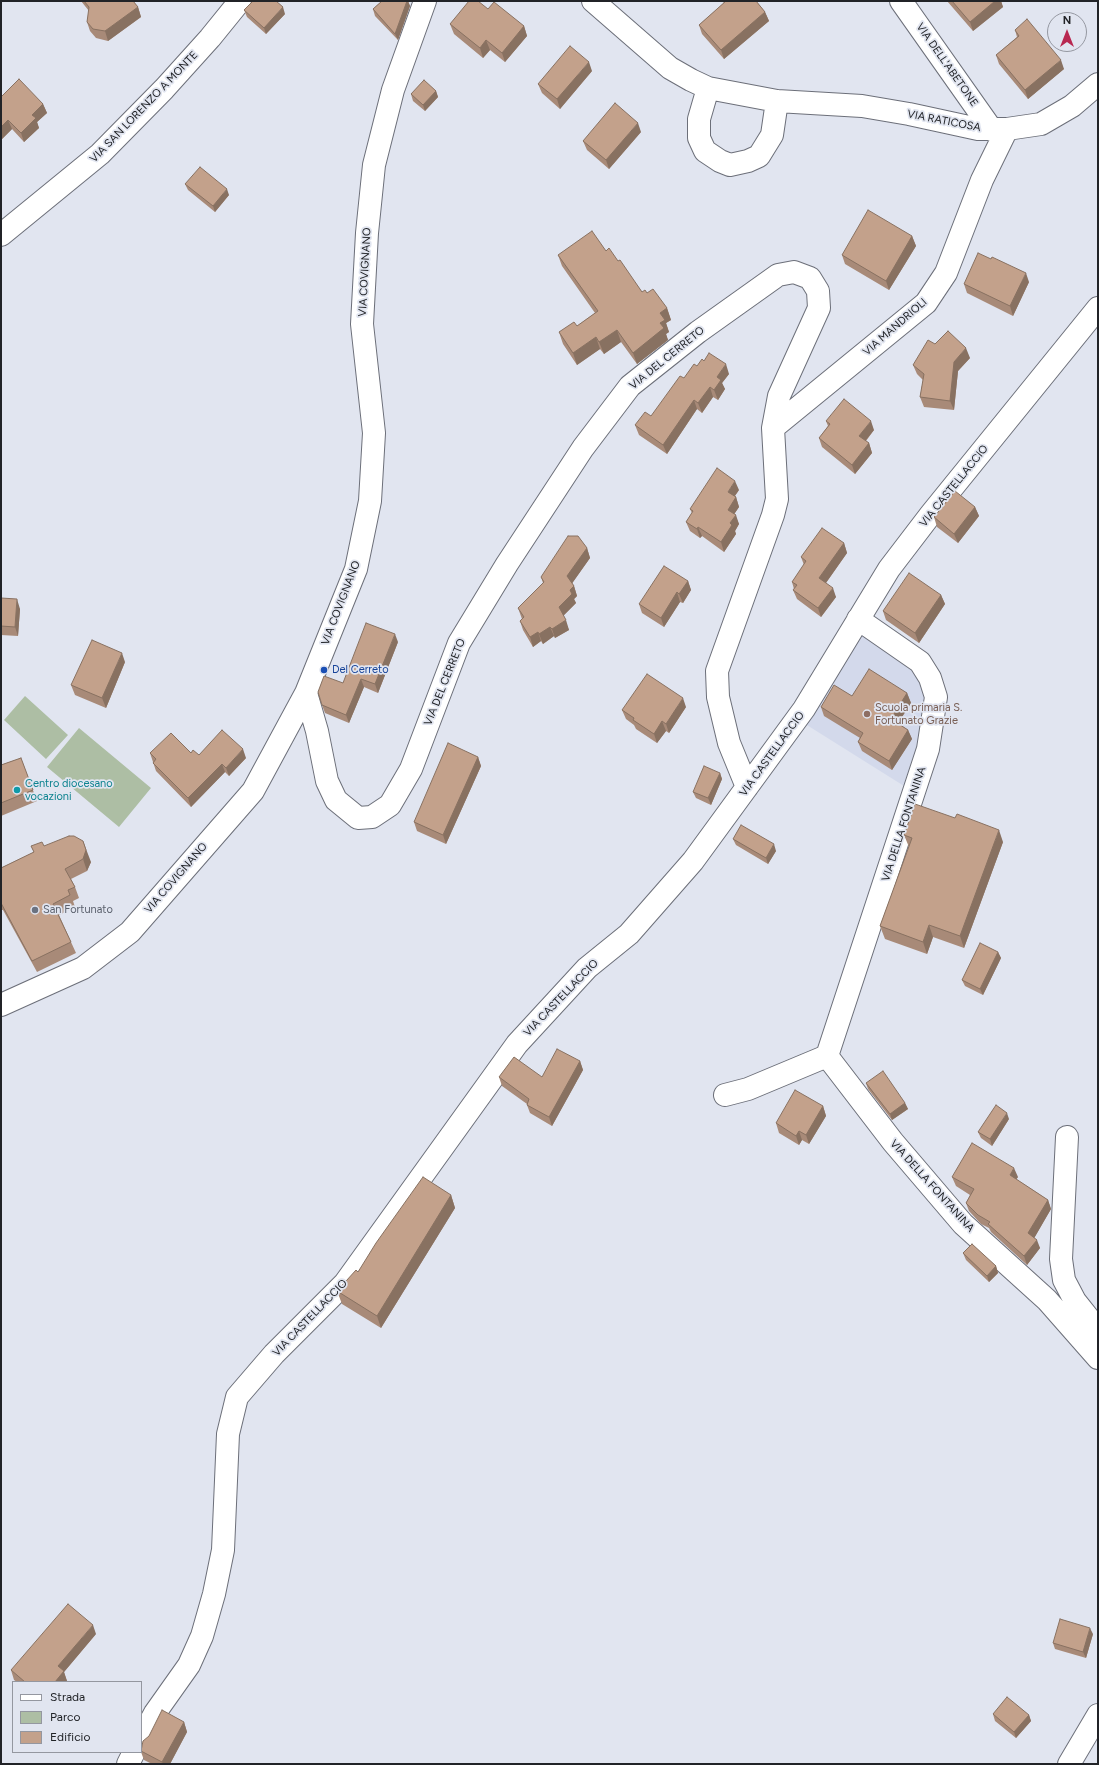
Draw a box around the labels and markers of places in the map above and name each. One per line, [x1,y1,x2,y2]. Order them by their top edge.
place label: Del Cerreto [332,663,389,677]
marker: Del Cerreto [319,665,329,675]
place label: Scuola primaria S. Fortunato Grazie [875,701,962,727]
marker: Scuola primaria S. Fortunato Grazie [862,709,872,719]
place label: Centro diocesano vocazioni [25,777,113,803]
marker: Centro diocesano vocazioni [12,785,22,795]
place label: San Fortunato [43,903,113,917]
marker: San Fortunato [30,905,40,915]

